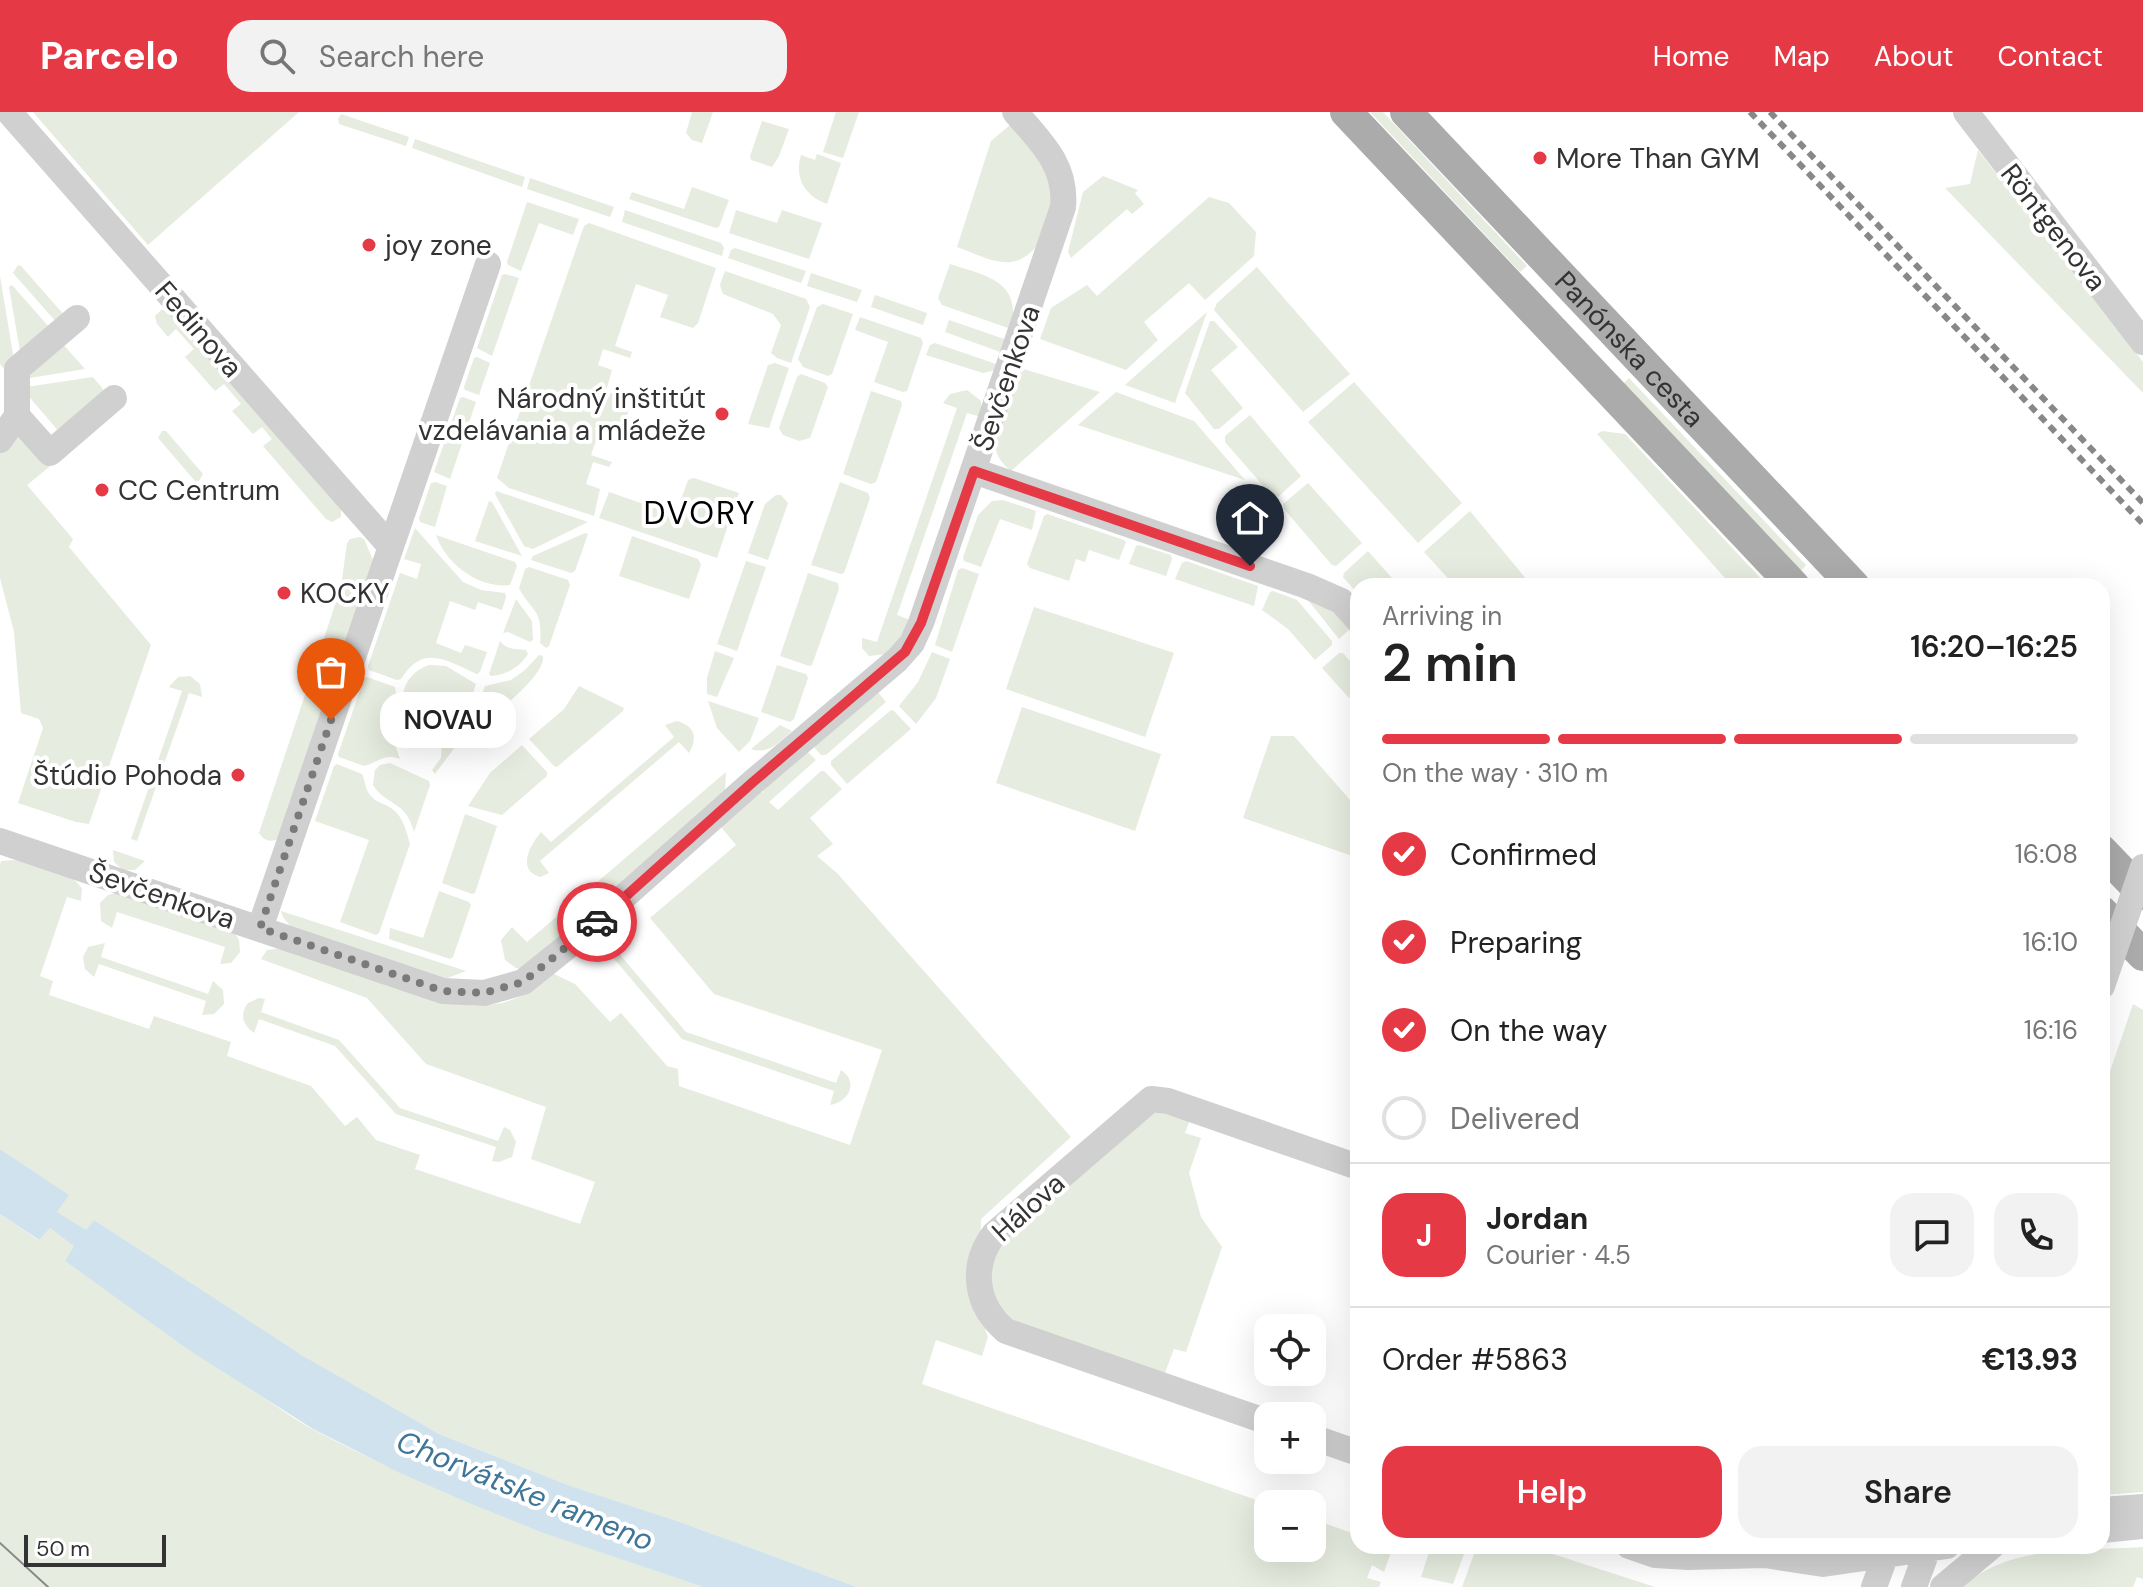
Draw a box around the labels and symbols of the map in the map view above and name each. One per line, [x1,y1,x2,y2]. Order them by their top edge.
place label: More Than GYM [1556,140,1760,177]
marker: More Than GYM [1531,149,1549,167]
street label: Röntgenova [1992,156,2115,298]
place label: joy zone [384,227,492,264]
marker: joy zone [360,236,378,254]
street label: Panónska cesta [1547,263,1712,435]
street label: Fedinova [147,273,251,385]
street label: Ševčenkova [964,300,1049,456]
place label: Národný inštitút vzdelávania a mládeže [418,380,706,449]
marker: Národný inštitút vzdelávania a mládeže [713,405,731,423]
place label: CC Centrum [118,472,280,509]
marker: CC Centrum [93,481,111,499]
pin [1216,484,1284,566]
district label: DVORY [643,492,757,534]
place label: KOCKY [300,575,390,612]
marker: KOCKY [275,584,293,602]
pin [297,638,365,720]
callout: NOVAU [379,692,515,748]
place label: Štúdio Pohoda [33,757,222,794]
marker: Štúdio Pohoda [229,766,247,784]
street label: Ševčenkova [84,853,240,938]
courier [557,882,637,962]
street label: Hálova [984,1165,1073,1250]
water label: Chorvátske rameno [391,1421,659,1560]
scale bar [24,1531,166,1567]

